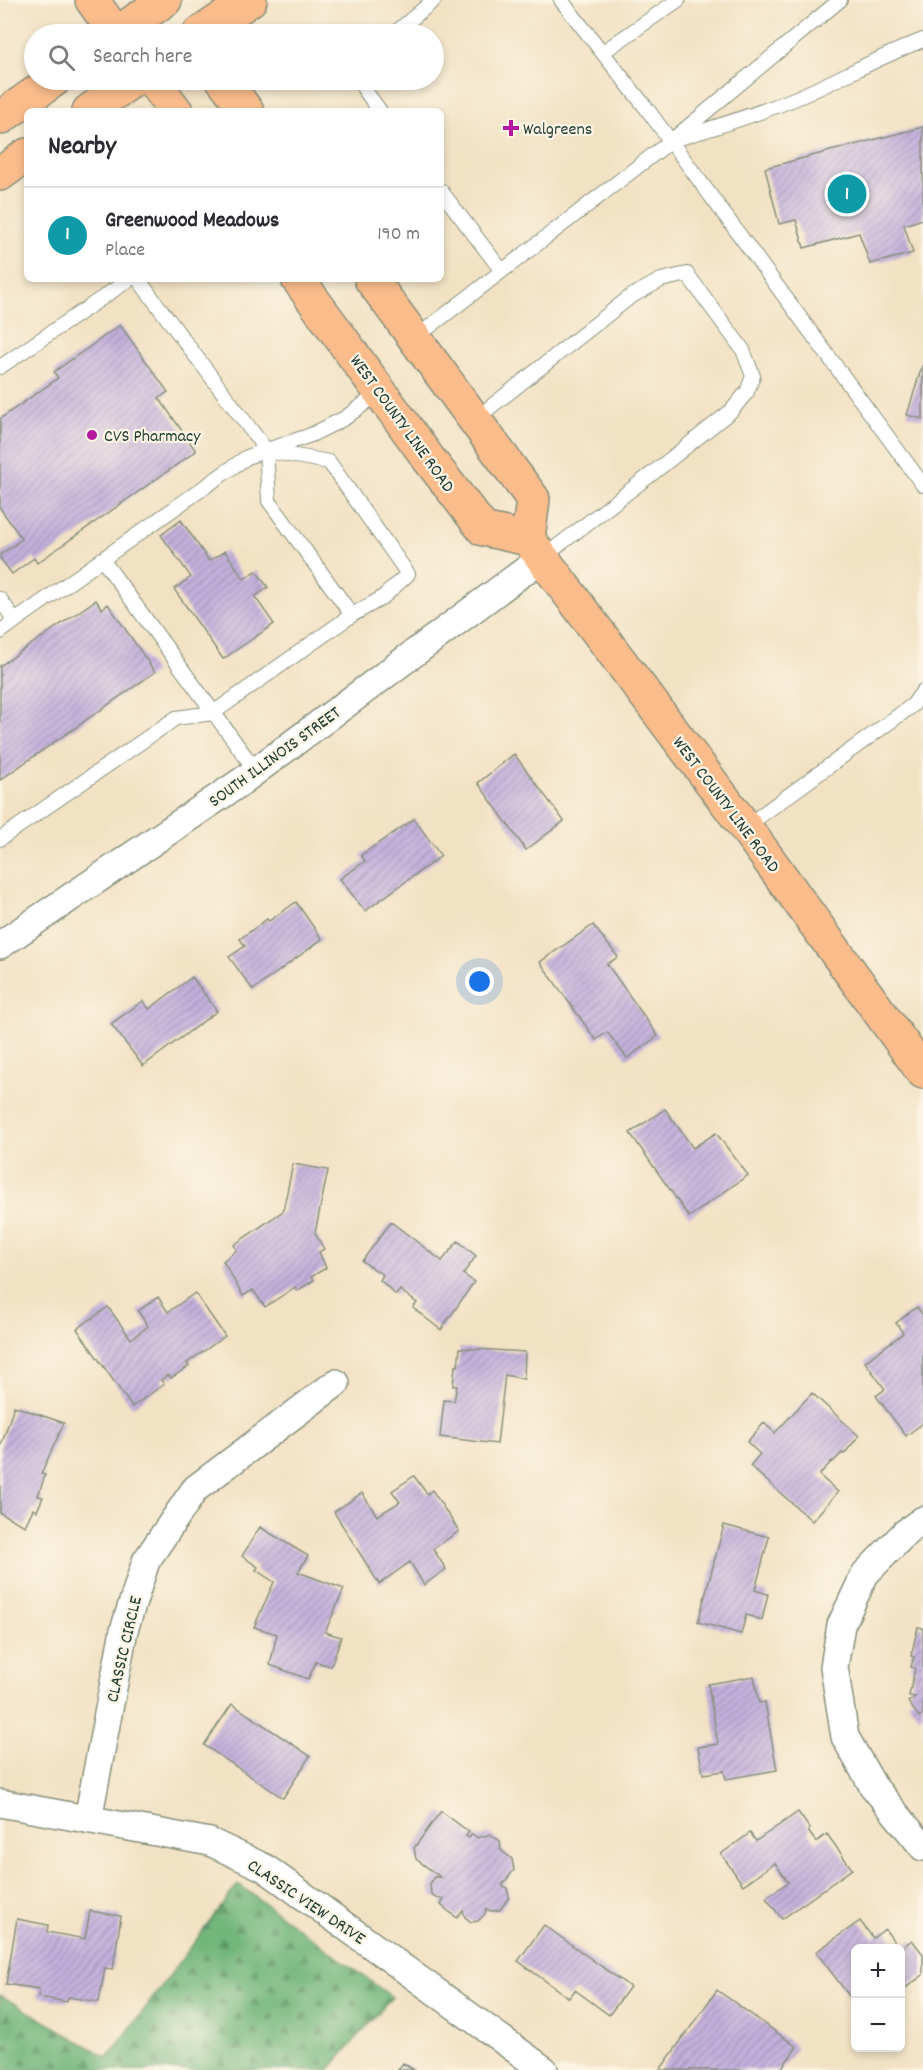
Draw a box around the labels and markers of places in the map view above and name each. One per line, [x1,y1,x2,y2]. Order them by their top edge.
place label: Walgreens [523,118,592,143]
marker: Walgreens [504,121,518,135]
pin: 1 [828,172,866,216]
place label: CVS Pharmacy [104,425,201,450]
marker: CVS Pharmacy [85,428,99,442]

